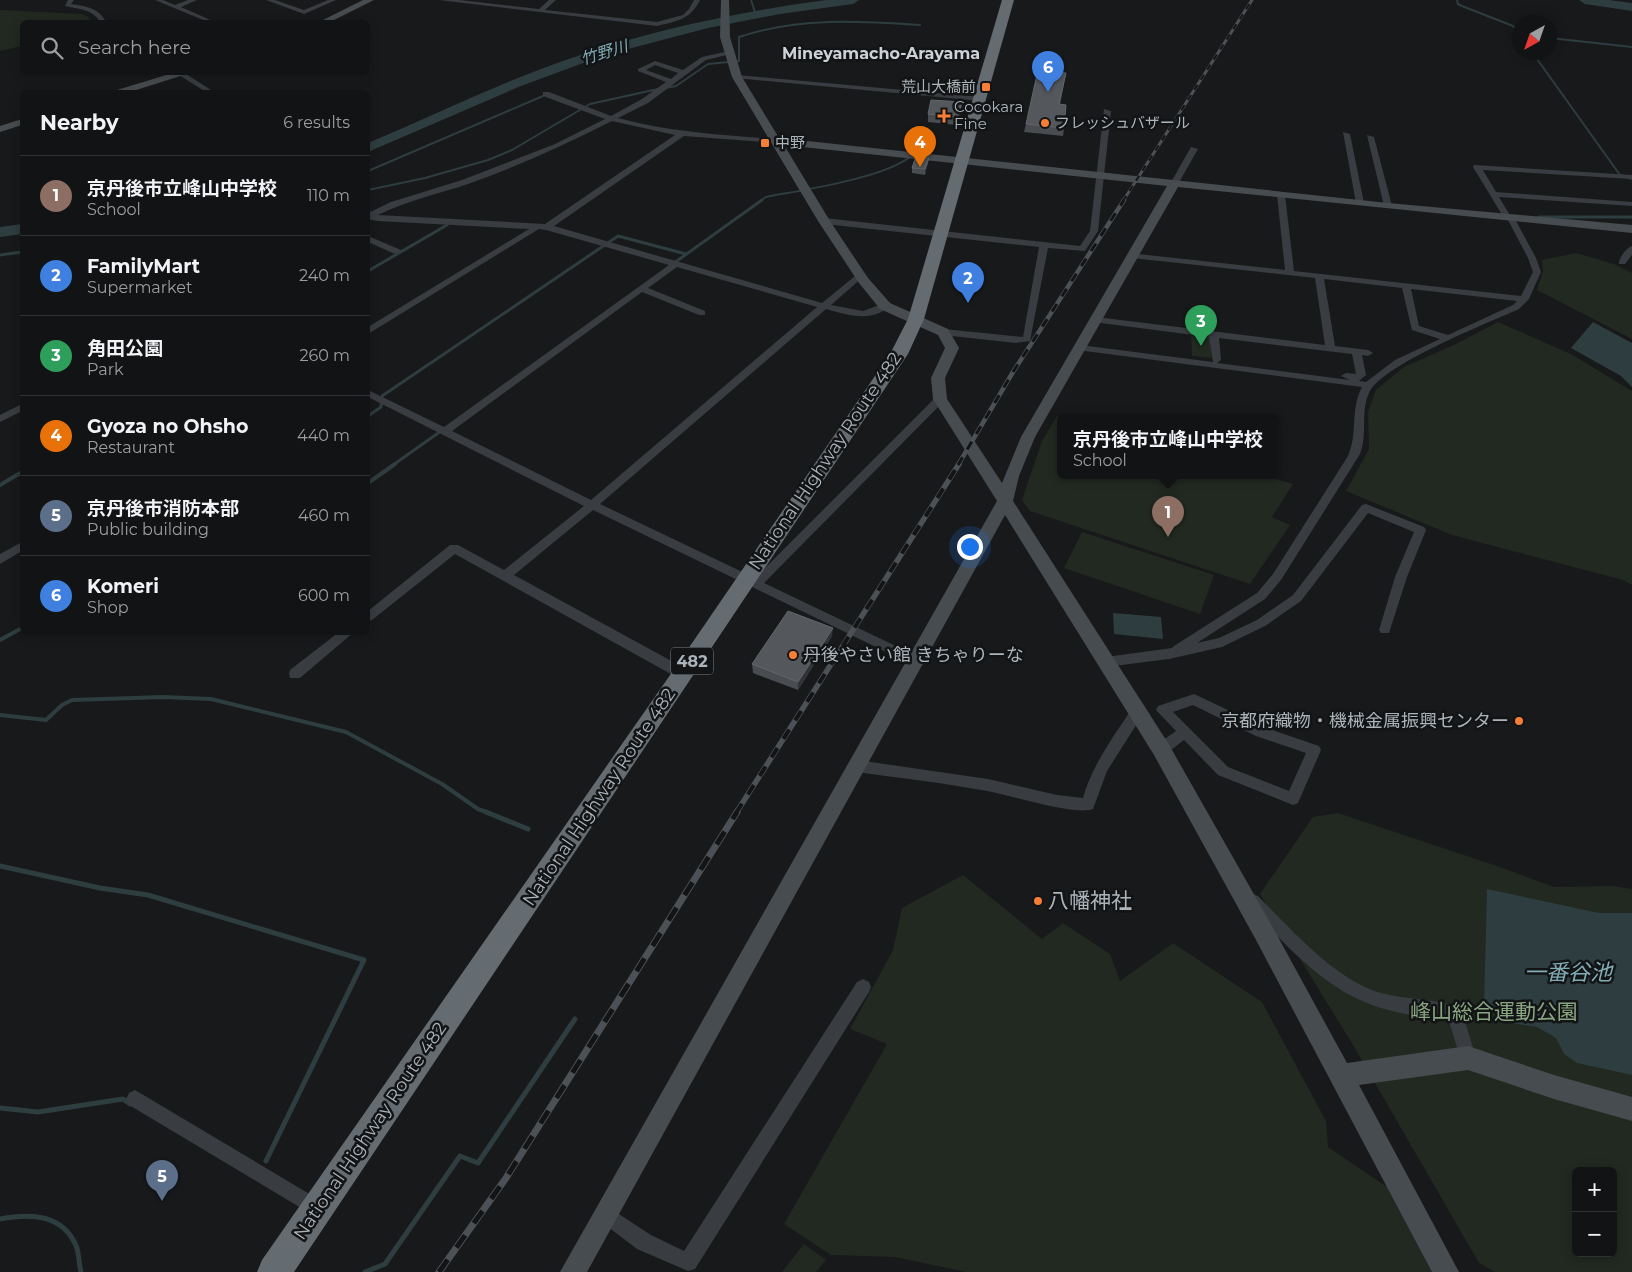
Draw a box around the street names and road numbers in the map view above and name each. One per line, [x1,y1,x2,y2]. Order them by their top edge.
street label: National Highway Route 482 [744,348,906,574]
road number: 482 [671,648,713,674]
street label: National Highway Route 482 [518,684,680,910]
street label: National Highway Route 482 [289,1018,451,1244]

